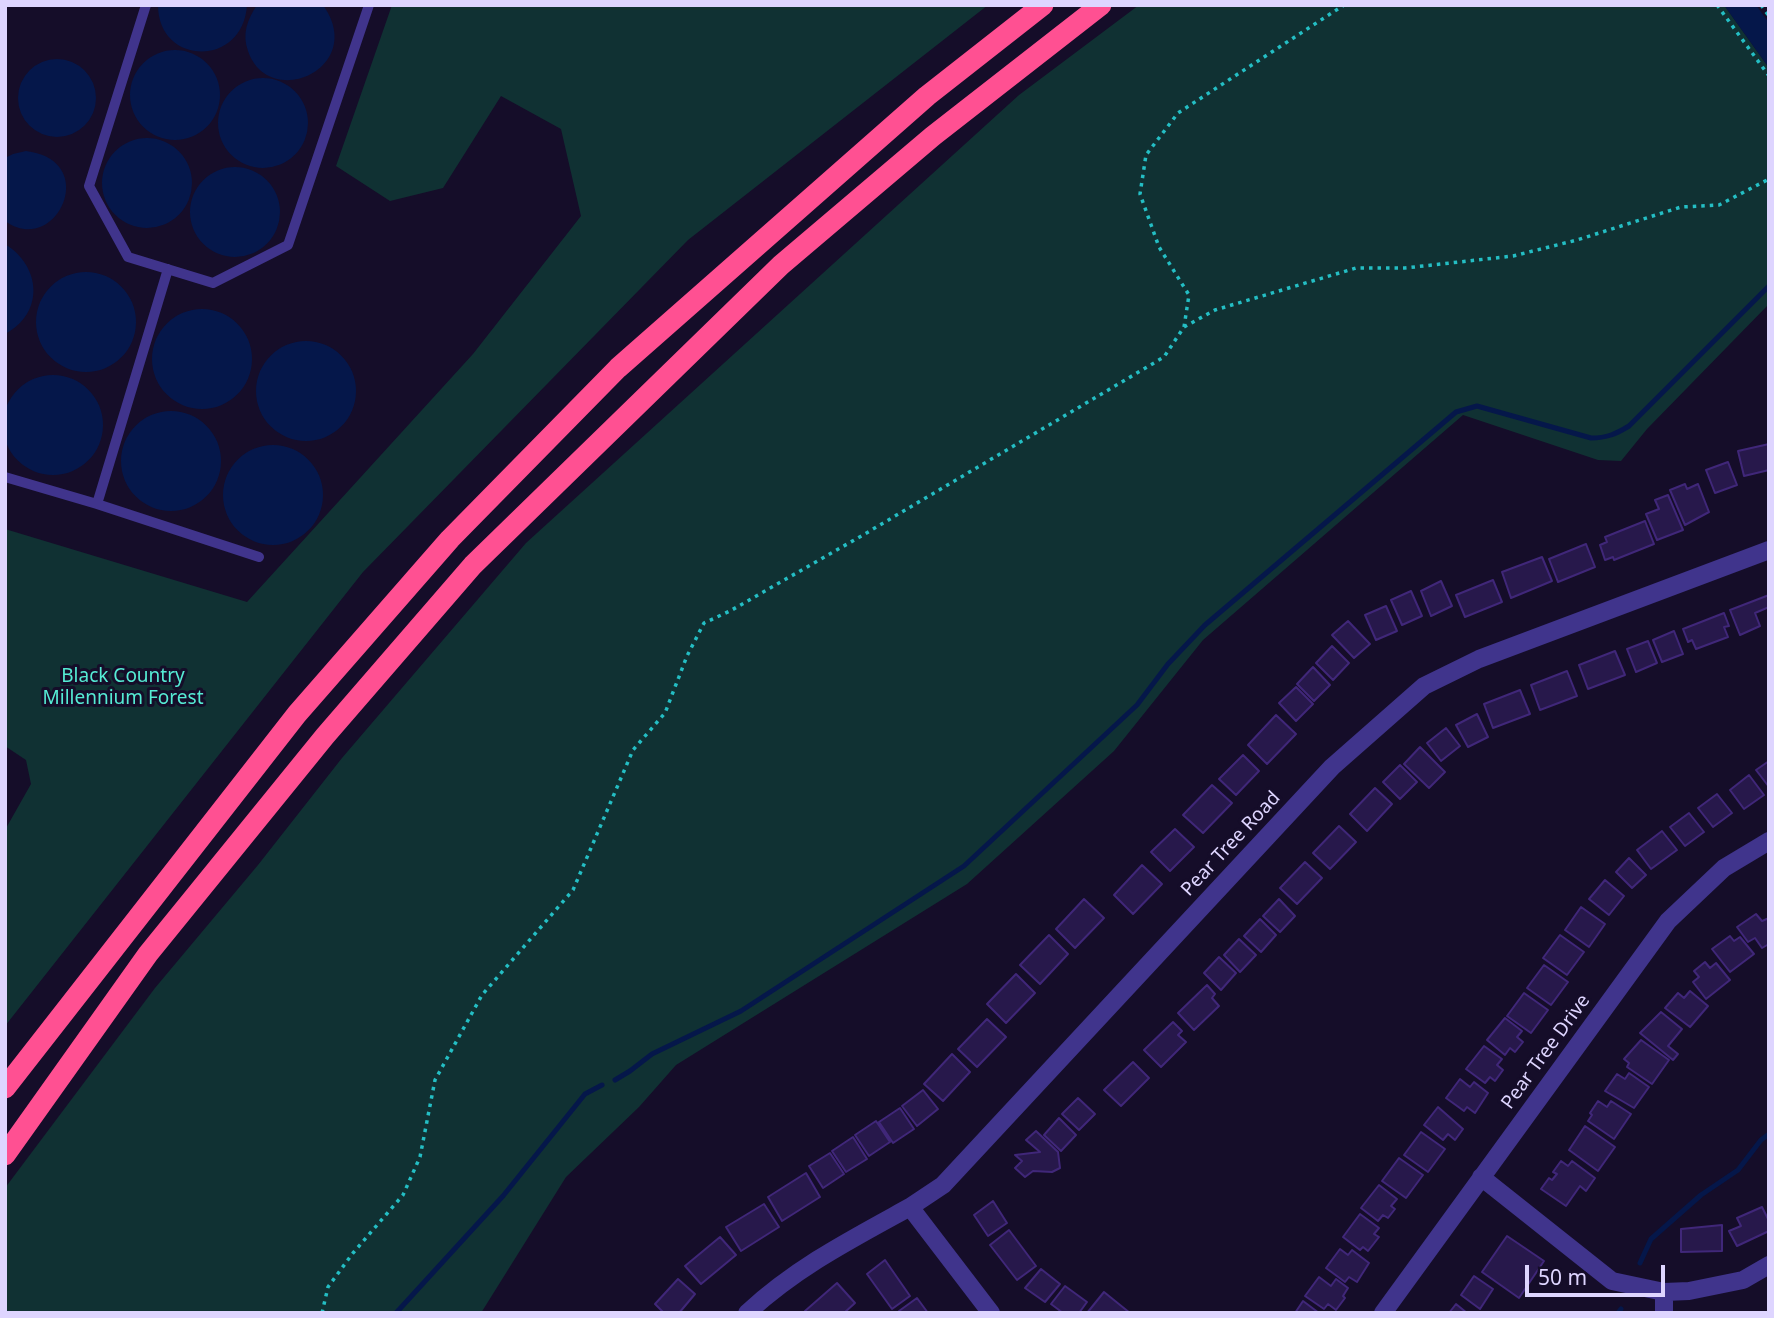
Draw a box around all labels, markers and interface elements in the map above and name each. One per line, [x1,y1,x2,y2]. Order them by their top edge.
park label: Black Country Millennium Forest [43,666,203,710]
street label: Pear Tree Road [1177,787,1285,901]
street label: Pear Tree Drive [1497,990,1595,1114]
scale bar [1529,1252,1669,1296]
text: 50 m [1538,1263,1587,1291]

